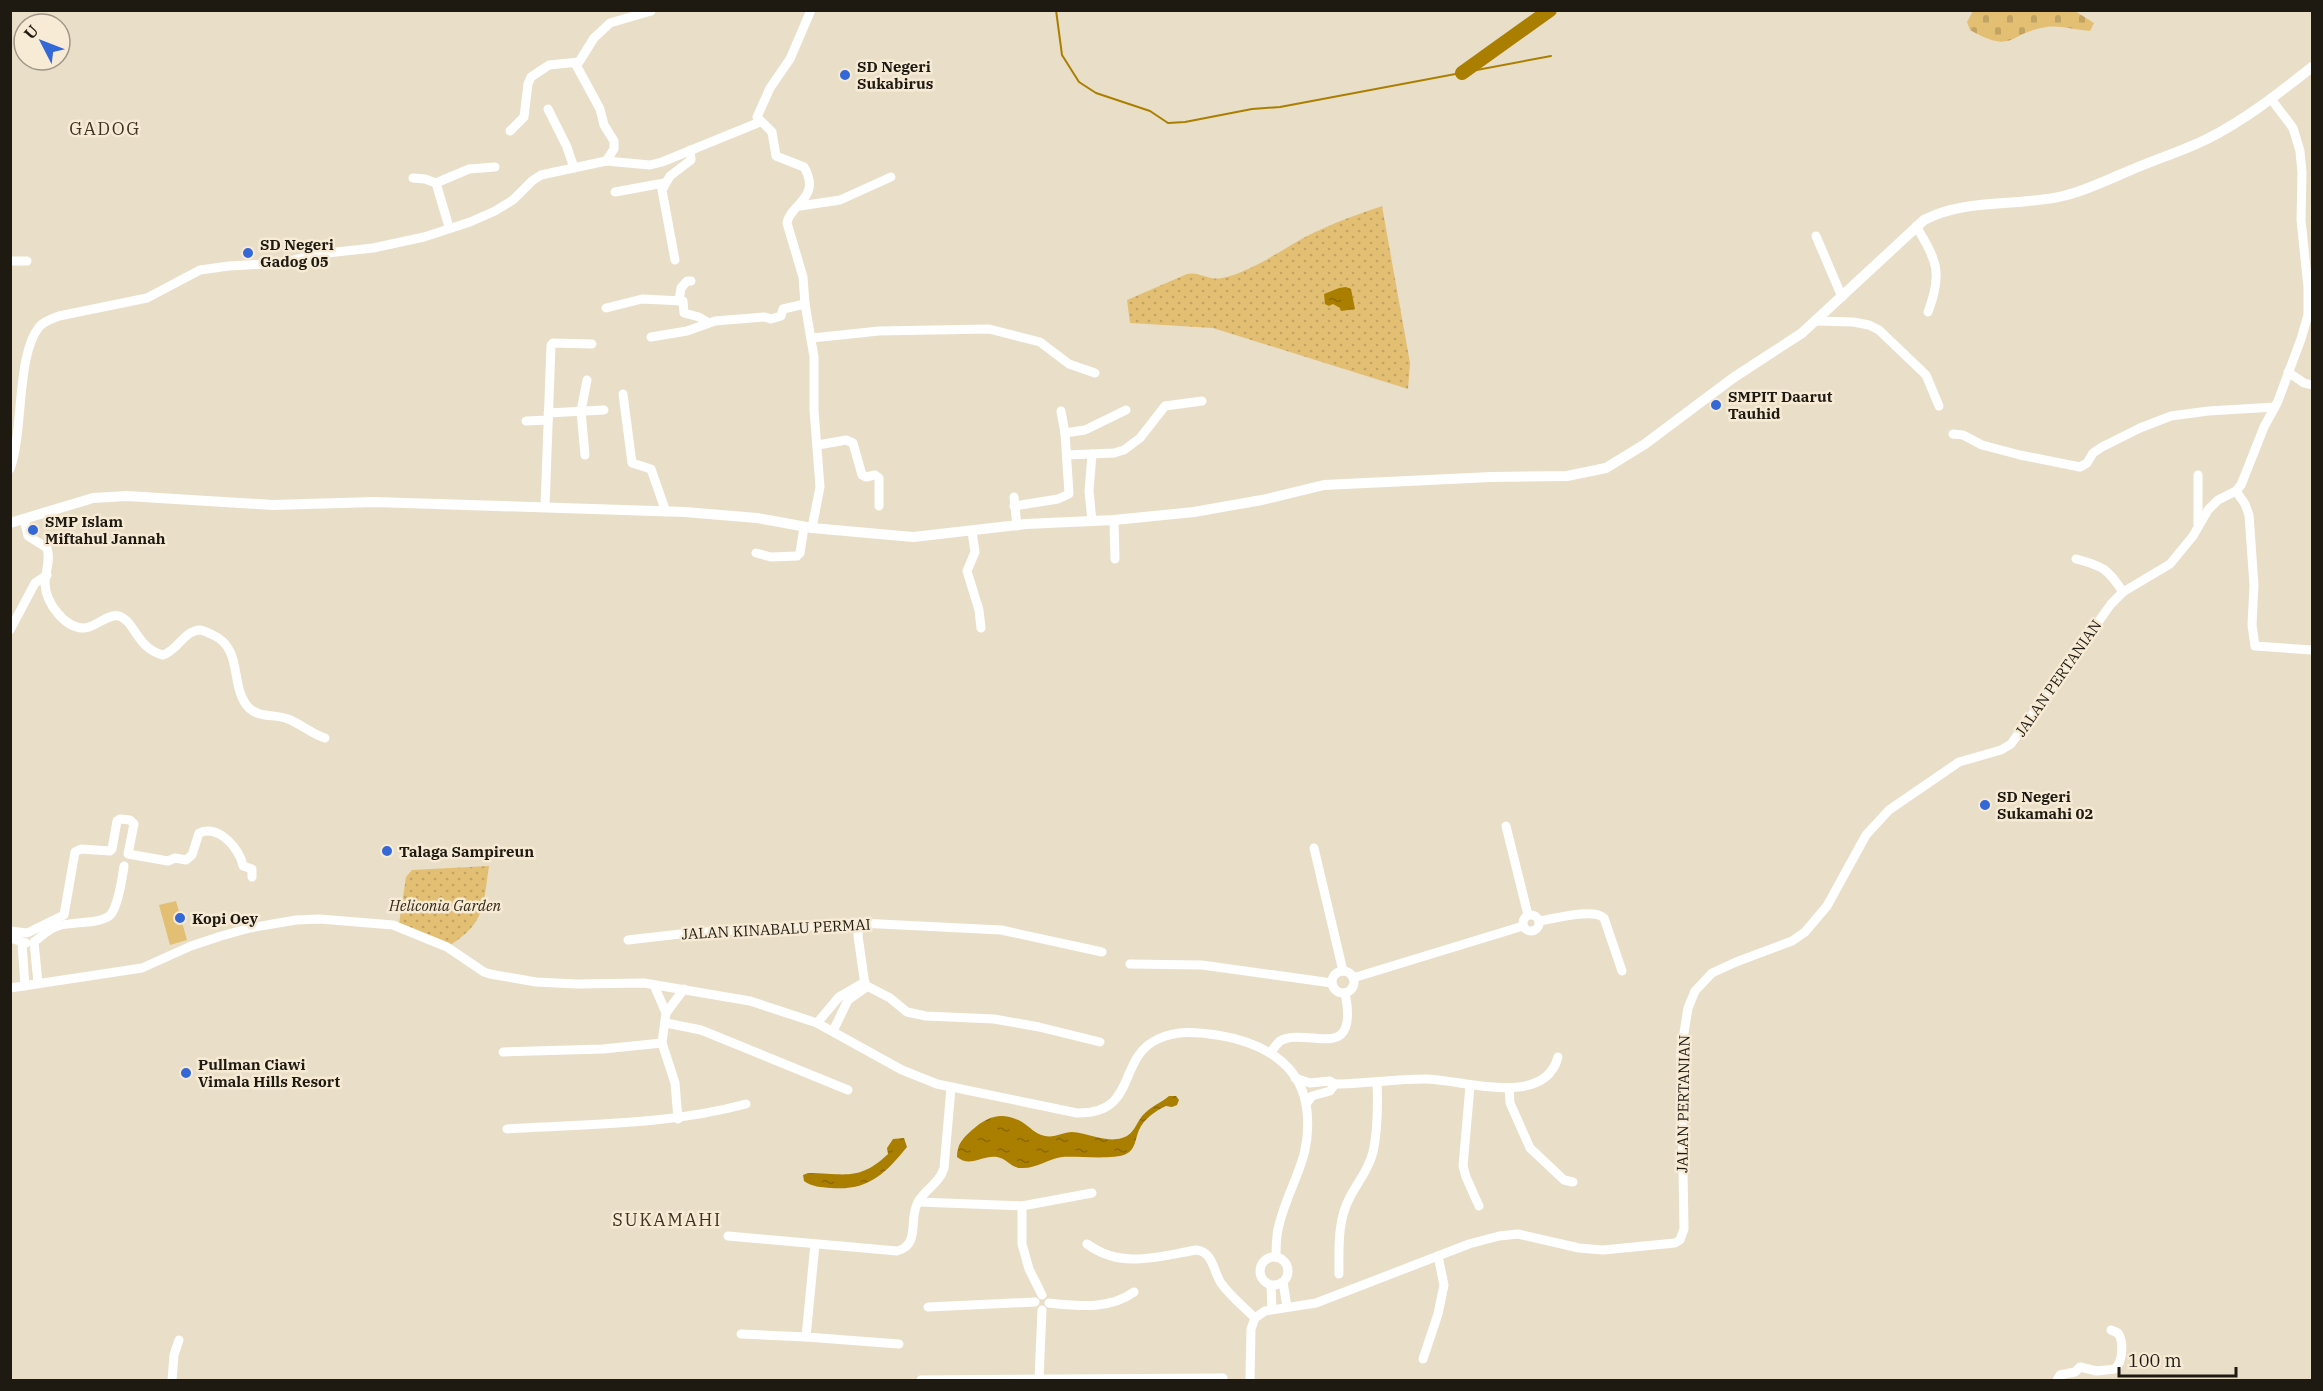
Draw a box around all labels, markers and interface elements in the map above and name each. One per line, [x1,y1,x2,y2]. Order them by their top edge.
north arrow [12,12,72,72]
text: U [19,21,42,43]
place label: SD Negeri Sukabirus [857,57,933,93]
marker: SD Negeri Sukabirus [838,68,852,82]
district label: GADOG [69,117,141,140]
place label: SD Negeri Gadog 05 [260,235,334,271]
marker: SD Negeri Gadog 05 [241,246,255,260]
place label: SMPIT Daarut Tauhid [1728,387,1833,423]
marker: SMPIT Daarut Tauhid [1709,398,1723,412]
place label: SMP Islam Miftahul Jannah [45,512,166,548]
marker: SMP Islam Miftahul Jannah [26,523,40,537]
street label: JALAN PERTANIAN [2011,616,2105,740]
place label: SD Negeri Sukamahi 02 [1997,787,2093,823]
marker: SD Negeri Sukamahi 02 [1978,798,1992,812]
place label: Talaga Sampireun [399,842,534,861]
marker: Talaga Sampireun [380,844,394,858]
park label: Heliconia Garden [388,896,502,915]
place label: Kopi Oey [192,909,258,928]
marker: Kopi Oey [173,911,187,925]
street label: JALAN KINABALU PERMAI [681,915,871,943]
street label: JALAN PERTANIAN [1672,1035,1694,1173]
place label: Pullman Ciawi Vimala Hills Resort [198,1055,340,1091]
marker: Pullman Ciawi Vimala Hills Resort [179,1066,193,1080]
district label: SUKAMAHI [612,1208,722,1231]
scale bar [2119,1340,2236,1378]
text: 100 m [2128,1349,2182,1372]

